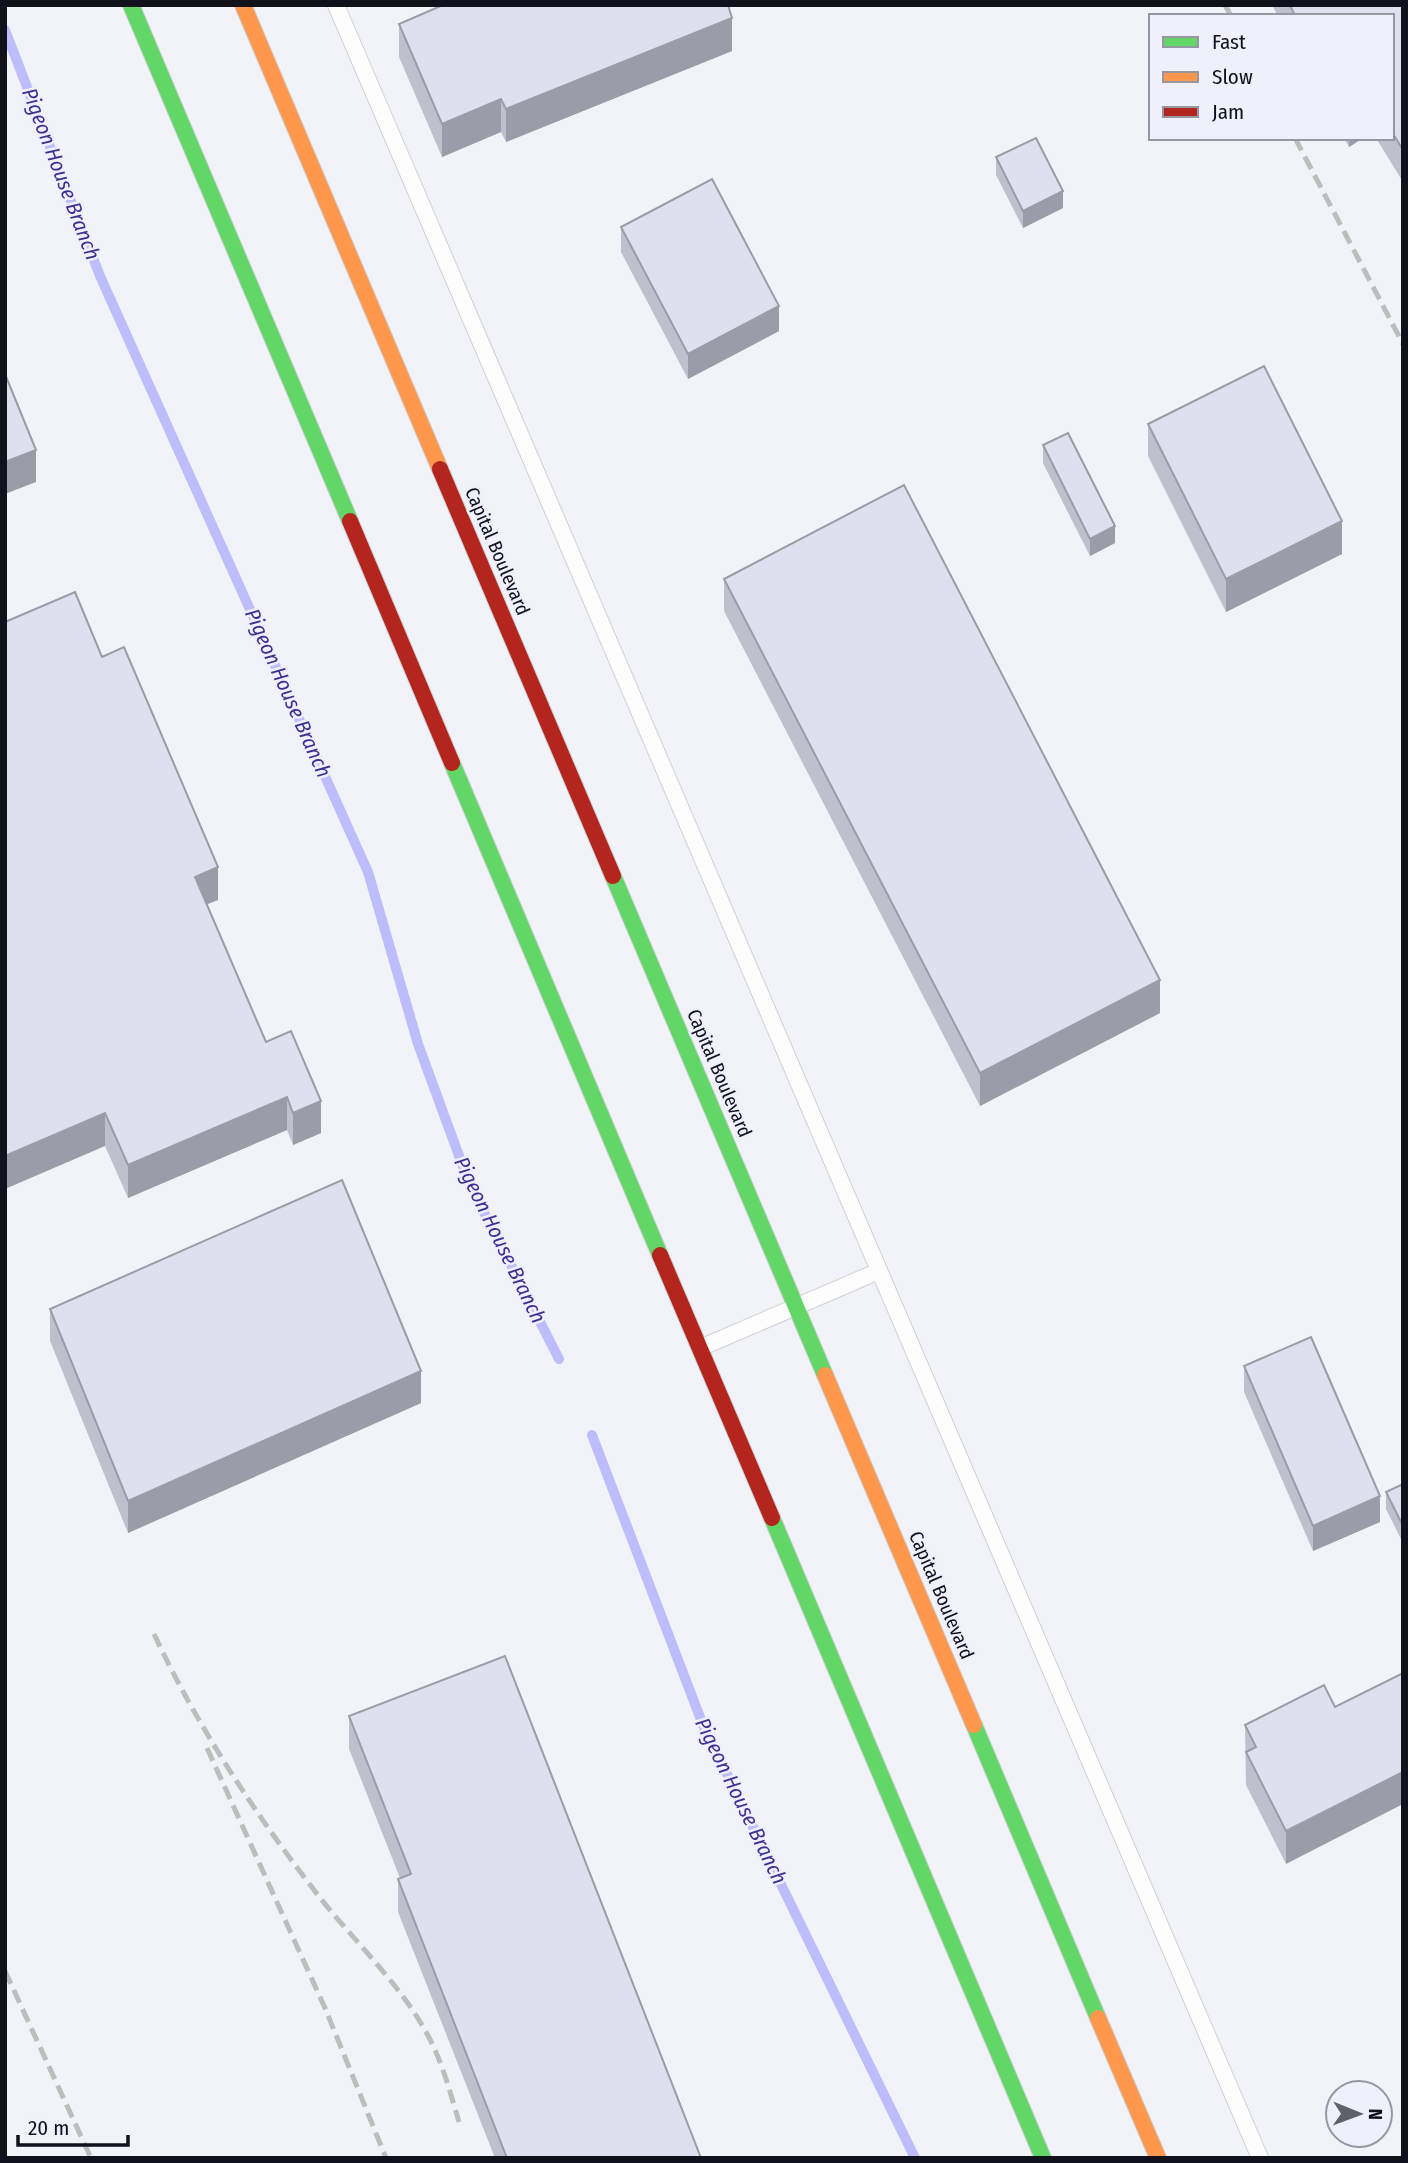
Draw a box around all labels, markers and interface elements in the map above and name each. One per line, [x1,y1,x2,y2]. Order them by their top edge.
legend [1149,14,1394,140]
text: Fast [1212,29,1246,55]
text: Slow [1212,64,1253,90]
water label: Pigeon House Branch [16,84,106,264]
text: Jam [1212,99,1244,125]
street label: Capital Boulevard [460,484,535,619]
water label: Pigeon House Branch [239,605,337,781]
street label: Capital Boulevard [682,1006,757,1141]
water label: Pigeon House Branch [448,1153,552,1327]
street label: Capital Boulevard [904,1528,979,1663]
water label: Pigeon House Branch [689,1714,793,1888]
north arrow [1324,2079,1394,2149]
scale bar [18,2104,128,2148]
text: N [1364,2108,1387,2120]
text: 20 m [28,2115,69,2141]

